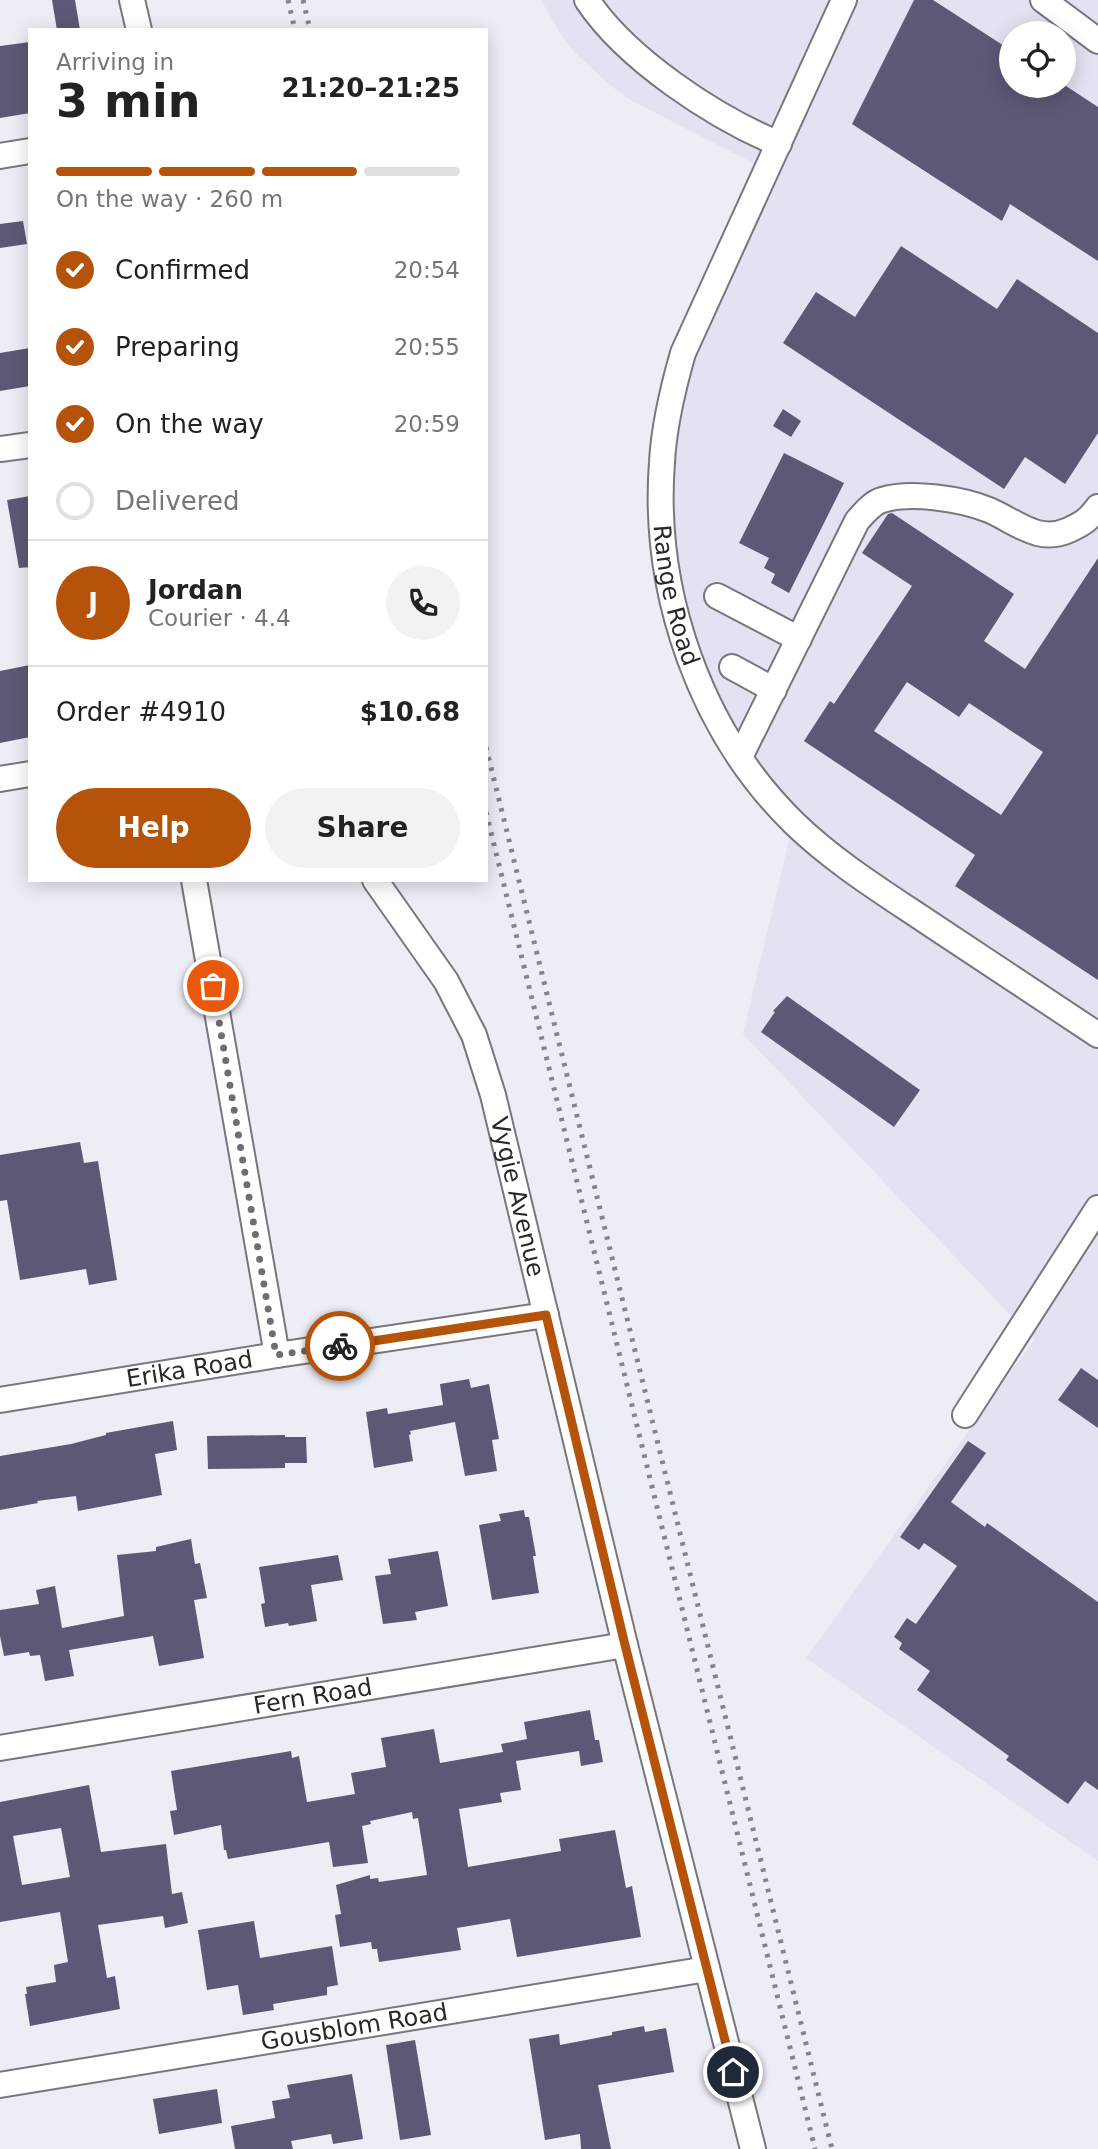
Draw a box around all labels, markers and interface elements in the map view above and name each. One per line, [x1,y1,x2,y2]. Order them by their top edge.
map controls [999,21,1076,98]
button: locate [999,21,1076,98]
text: Arriving in [56,49,174,75]
text: 21:20–21:25 [281,73,460,103]
text: 3 min [56,74,200,128]
text: On the way · 260 m [56,186,283,212]
icon: check [56,251,94,289]
text: Confirmed [115,255,250,285]
text: 20:54 [394,257,460,283]
icon: check [56,328,94,366]
text: Preparing [115,332,240,362]
text: 20:55 [394,334,460,360]
icon: check [56,405,94,443]
text: On the way [115,409,264,439]
text: 20:59 [394,411,460,437]
text: Delivered [115,486,239,516]
street label: Range Road [648,524,705,670]
button: phone [386,566,460,640]
text: Jordan [148,575,243,605]
text: J [88,588,98,618]
text: Courier · 4.4 [148,605,291,631]
text: Order #4910 [56,697,226,727]
text: $10.68 [360,697,460,727]
button: Help [56,788,251,868]
button: Share [265,788,460,868]
pin [183,956,243,1016]
icon: bag [194,967,232,1005]
street label: Vygie Avenue [485,1114,550,1280]
courier [305,1311,375,1381]
icon: bike [321,1327,359,1365]
street label: Erika Road [124,1345,255,1393]
street label: Fern Road [251,1673,374,1720]
street label: Gousblom Road [259,1998,450,2056]
pin [703,2042,763,2102]
icon: home [714,2053,752,2091]

